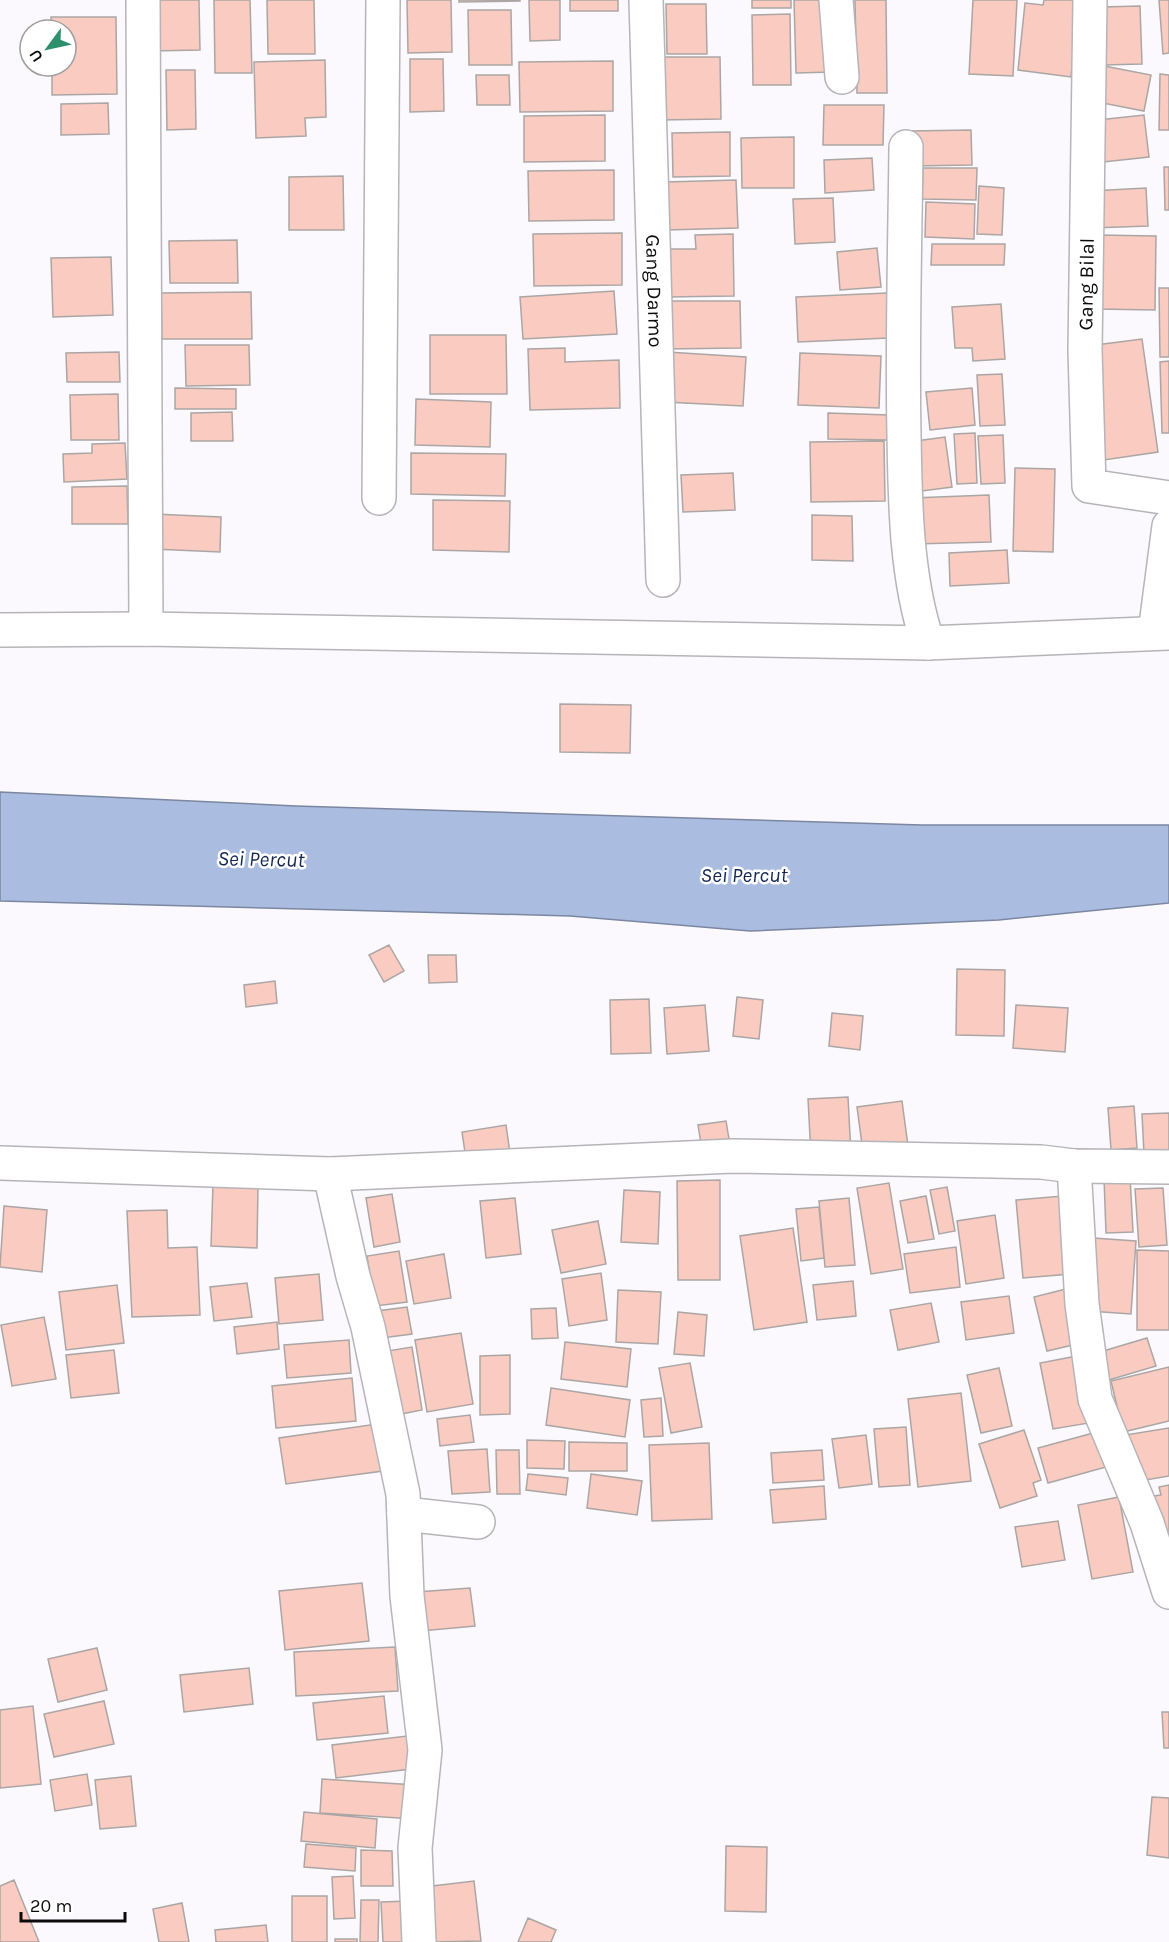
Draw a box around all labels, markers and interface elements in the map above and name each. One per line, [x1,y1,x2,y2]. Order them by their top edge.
north arrow [18,18,78,78]
text: U [25,46,47,66]
street label: Gang Darmo [641,234,667,348]
street label: Gang Bilal [1074,238,1099,331]
water label: Sei Percut [217,846,306,872]
water label: Sei Percut [701,863,788,887]
scale bar [21,1885,124,1923]
text: 20 m [30,1895,72,1917]

